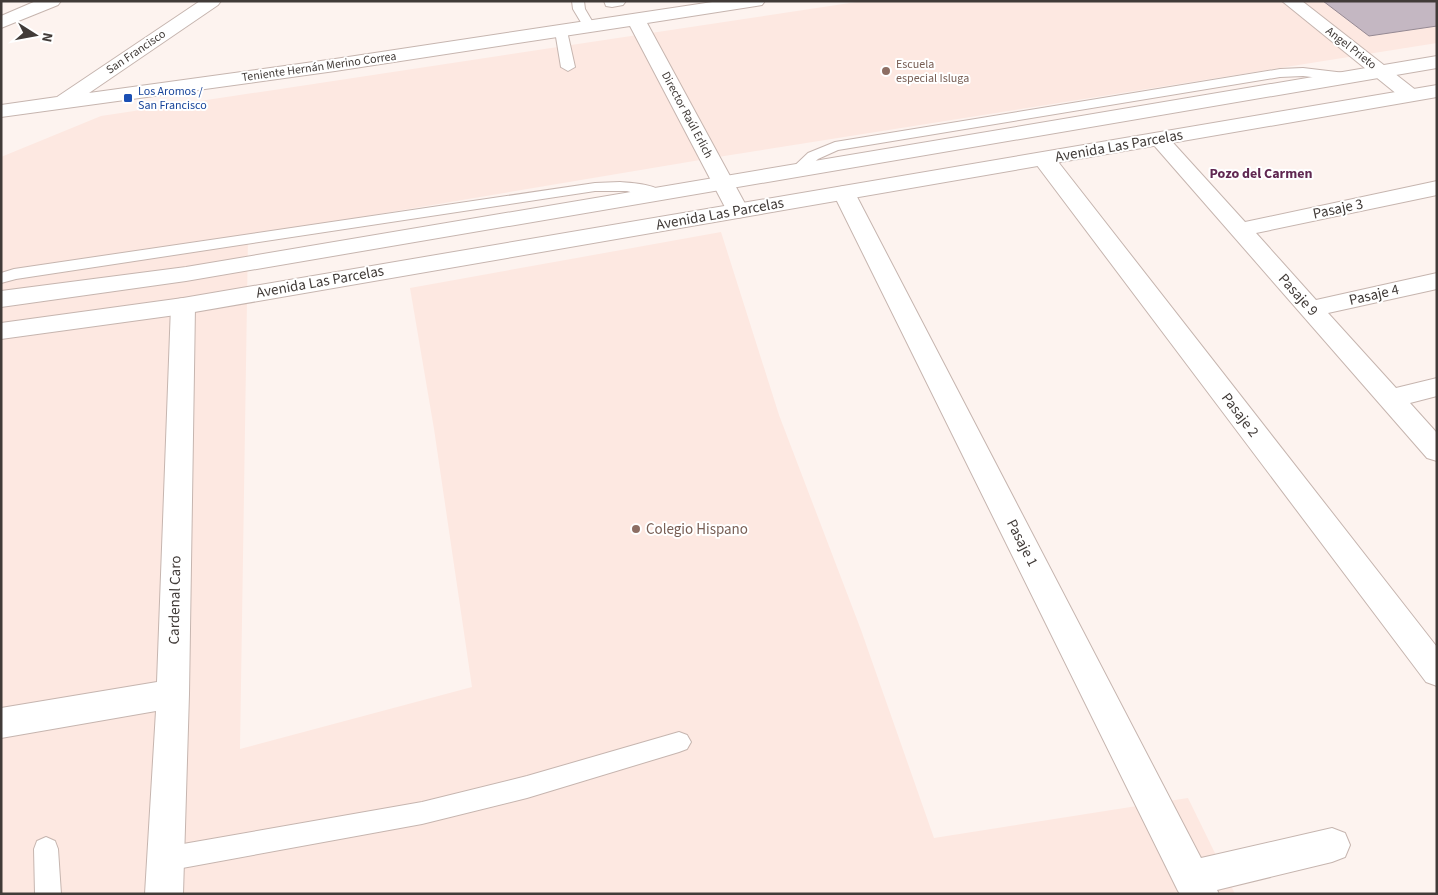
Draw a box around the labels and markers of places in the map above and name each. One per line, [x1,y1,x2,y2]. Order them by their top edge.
place label: Escuela especial Isluga [896,56,969,87]
marker: Escuela especial Isluga [880,65,892,77]
place label: Los Aromos / San Francisco [138,83,207,114]
marker: Los Aromos / San Francisco [122,92,134,104]
place label: Colegio Hispano [646,519,748,540]
marker: Colegio Hispano [630,523,642,535]

